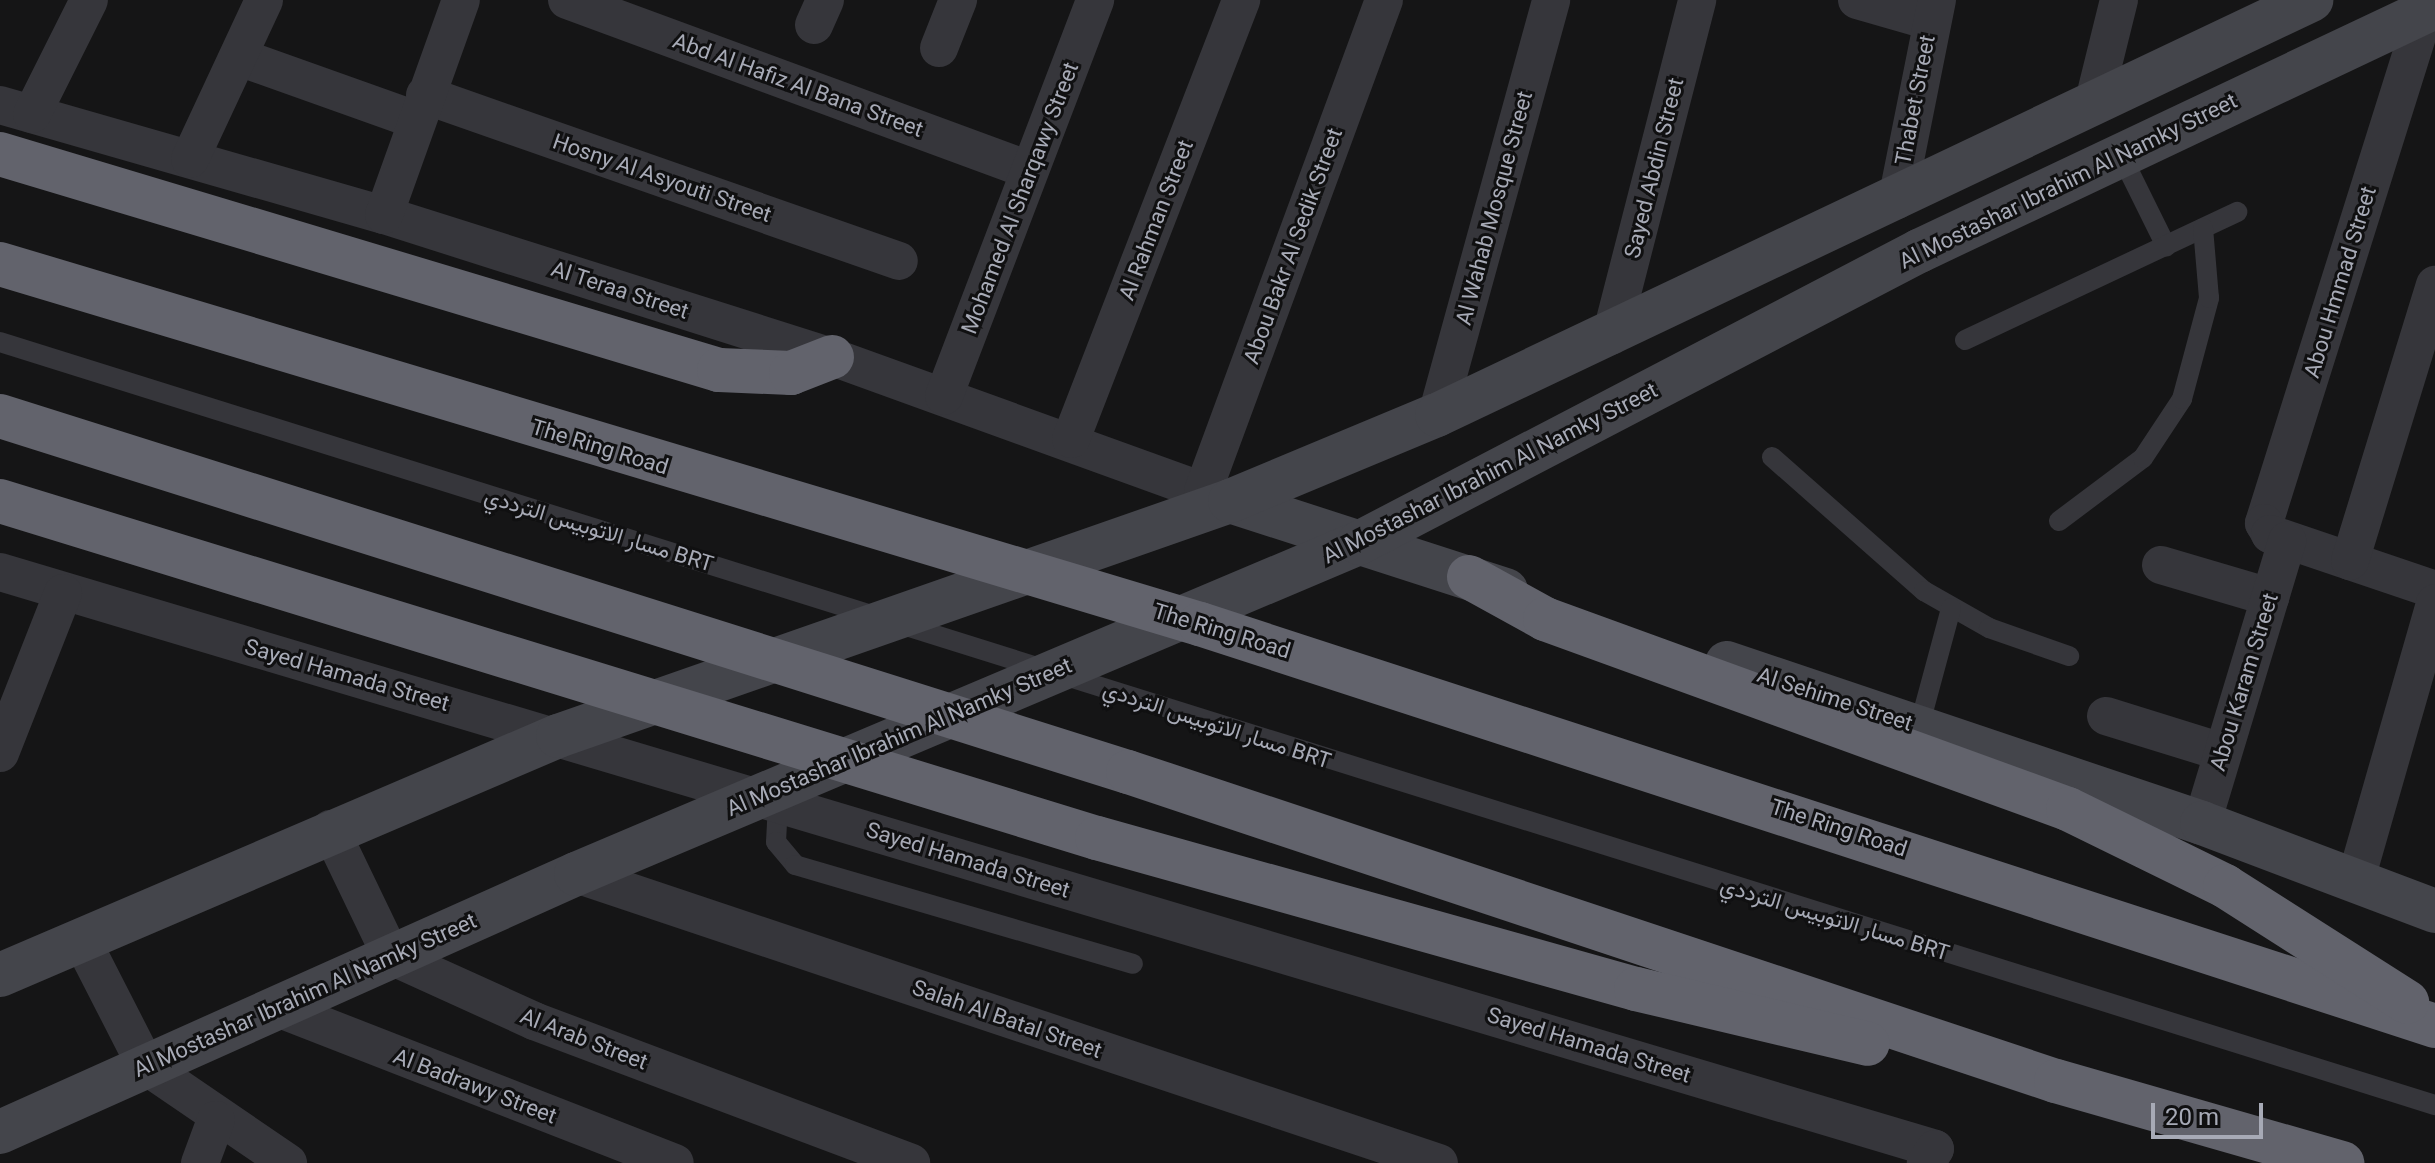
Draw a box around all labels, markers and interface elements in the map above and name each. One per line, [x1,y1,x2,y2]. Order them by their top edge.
street label: Abd Al Hafiz Al Bana Street [669,27,927,143]
street label: Thabet Street [1889,33,1941,167]
street label: Mohamed Al Sharqawy Street [956,58,1084,338]
street label: Sayed Abdin Street [1619,75,1689,261]
street label: Al Mostashar Ibrahim Al Namky Street [1895,87,2241,275]
street label: Al Wahab Mosque Street [1450,88,1538,328]
street label: Abou Bakr Al Sedik Street [1238,125,1348,367]
street label: Hosny Al Asyouti Street [549,128,775,228]
street label: Al Rahman Street [1113,136,1199,304]
street label: Abou Hmmad Street [2298,183,2382,381]
street label: Al Teraa Street [548,255,692,325]
street label: Al Mostashar Ibrahim Al Namky Street [1318,377,1662,569]
street label: The Ring Road [528,414,672,480]
street label: مسار الاتوبيس الترددي BRT [481,483,717,577]
street label: Abou Karam Street [2204,590,2284,774]
street label: The Ring Road [1150,598,1294,664]
street label: Sayed Hamada Street [242,633,452,717]
street label: Al Mostashar Ibrahim Al Namky Street [722,652,1076,822]
street label: Al Sehime Street [1754,661,1916,737]
street label: مسار الاتوبيس الترددي BRT [1100,676,1334,774]
street label: The Ring Road [1768,794,1910,862]
street label: Sayed Hamada Street [863,816,1073,904]
street label: مسار الاتوبيس الترددي BRT [1717,872,1953,966]
street label: Al Mostashar Ibrahim Al Namky Street [129,907,481,1083]
street label: Salah Al Batal Street [909,974,1105,1064]
street label: Sayed Hamada Street [1484,1001,1694,1089]
street label: Al Arab Street [517,1003,651,1075]
street label: Al Badrawy Street [390,1043,560,1129]
scale bar [2155,1087,2267,1137]
text: 20 m [2165,1103,2219,1131]

